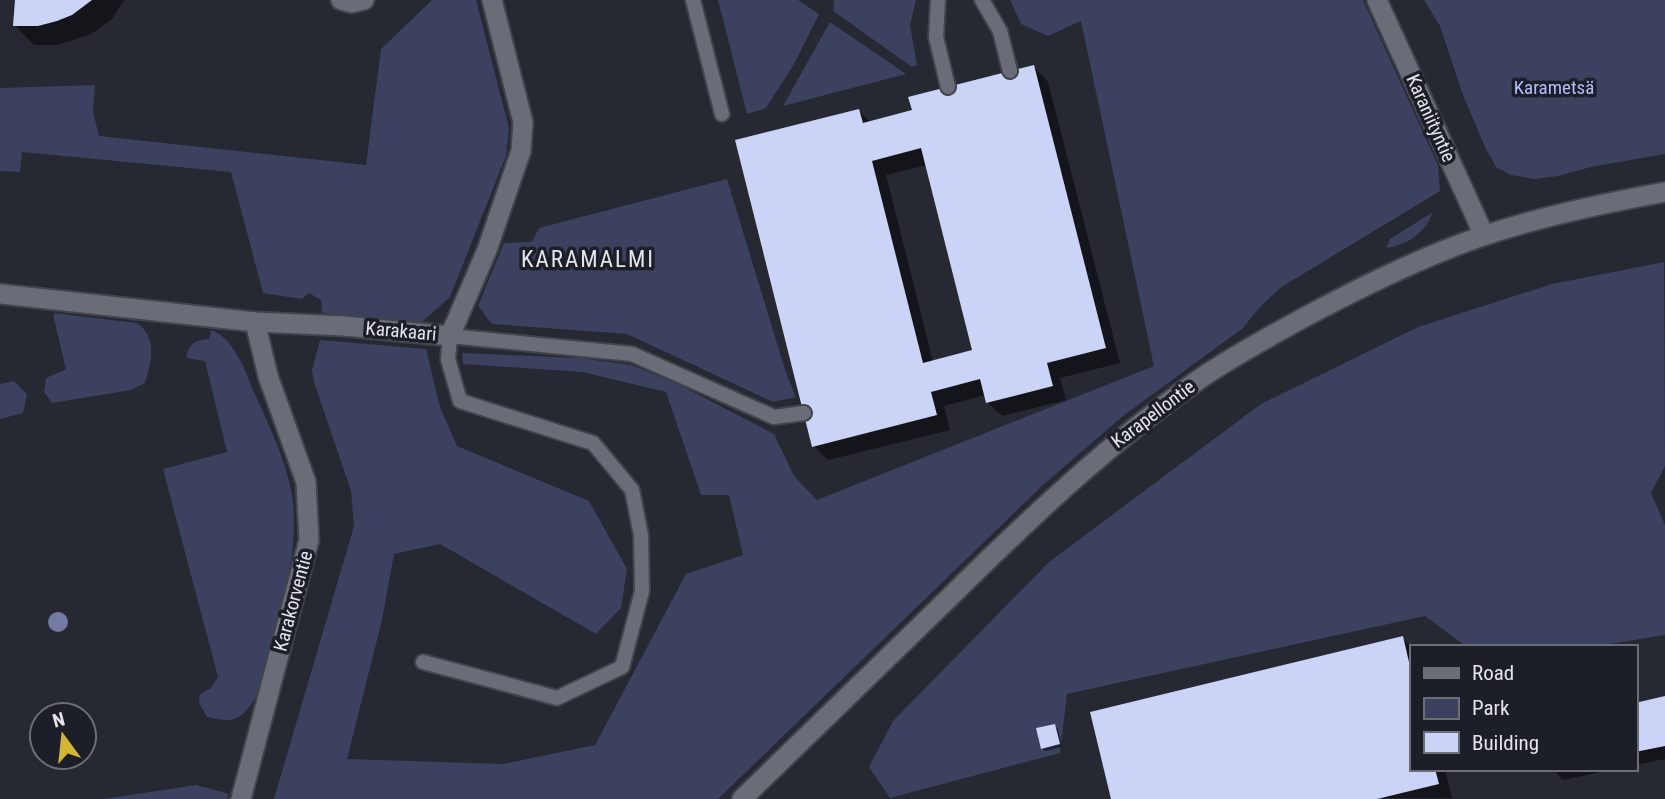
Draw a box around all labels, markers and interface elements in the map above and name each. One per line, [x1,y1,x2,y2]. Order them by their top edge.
street label: Karaniityntie [1401,71,1461,165]
park label: Karametsä [1514,76,1594,99]
district label: KARAMALMI [521,246,655,273]
street label: Karakaari [365,316,437,346]
street label: Karapellontie [1107,375,1199,453]
street label: Karakorventie [269,548,317,654]
legend [1410,645,1637,771]
text: Road [1472,661,1514,685]
text: Park [1472,696,1510,720]
north arrow [28,701,98,771]
text: N [50,707,67,733]
text: Building [1472,731,1539,755]

